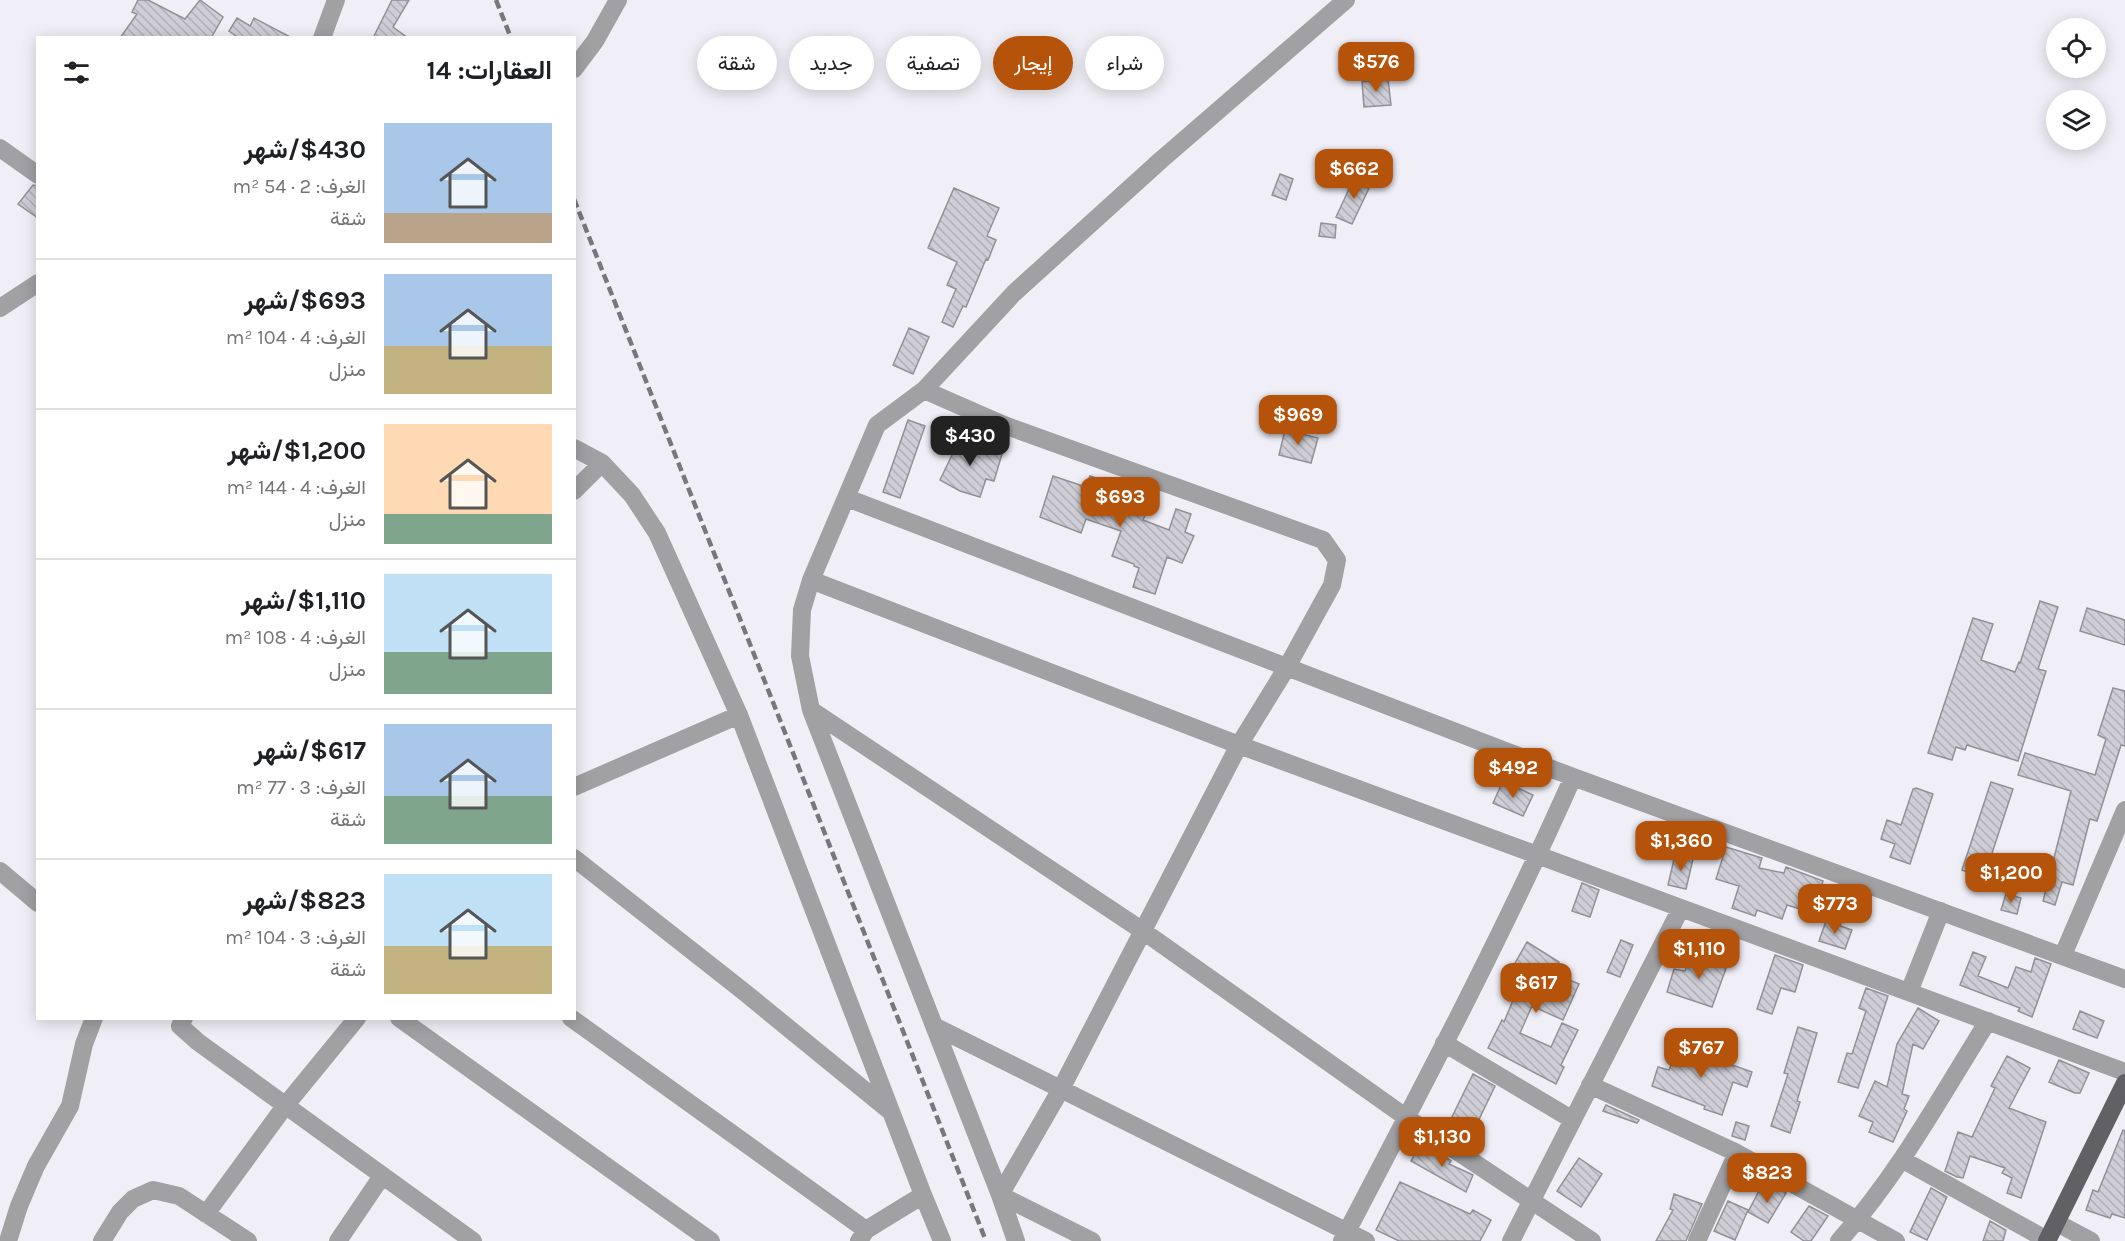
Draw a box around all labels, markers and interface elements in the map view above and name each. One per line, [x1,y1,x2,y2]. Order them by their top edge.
map controls [2046,18,2106,150]
button: locate [2046,18,2106,78]
chip: شقة [697,36,777,90]
chip: جديد [789,36,874,90]
chip: تصفية [886,36,981,90]
chip: إيجار [993,36,1073,90]
chip: شراء [1085,36,1164,90]
pin: $576 [1340,42,1412,93]
text: $576 [1352,50,1400,73]
text: العقارات: 14 [427,55,552,86]
icon: filters [60,56,93,89]
button: layers [2046,90,2106,150]
text: $430/شهر [244,134,366,165]
icon: home [432,147,504,219]
pin: $662 [1318,149,1390,200]
text: $662 [1329,157,1379,180]
text: الغرف: 2 · 54 m² [232,175,366,198]
text: شقة [330,207,366,230]
text: $693/شهر [244,285,366,316]
icon: home [432,298,504,370]
text: الغرف: 4 · 104 m² [226,326,366,349]
text: منزل [329,358,366,381]
pin: $969 [1262,395,1334,446]
text: $969 [1273,403,1323,426]
pin: $430 [934,416,1006,467]
text: $430 [945,424,995,447]
text: $1,200/شهر [227,435,366,466]
icon: home [432,448,504,520]
text: الغرف: 4 · 144 m² [226,476,366,499]
pin: $693 [1084,477,1156,528]
text: $693 [1095,485,1145,508]
text: منزل [329,508,366,531]
text: $1,110/شهر [241,585,366,616]
icon: home [432,598,504,670]
text: الغرف: 4 · 108 m² [225,626,366,649]
text: منزل [329,658,366,681]
text: $617/شهر [254,735,366,766]
icon: home [432,748,504,820]
pin: $492 [1477,748,1549,799]
text: $492 [1488,756,1538,779]
text: الغرف: 3 · 77 m² [236,776,366,799]
text: شقة [330,808,366,831]
pin: $1,360 [1632,821,1730,872]
text: $1,360 [1649,829,1713,852]
pin: $1,200 [1962,853,2060,904]
text: $1,200 [1979,861,2043,884]
pin: $773 [1799,884,1871,935]
text: $823/شهر [243,885,366,916]
text: $773 [1812,892,1858,915]
icon: home [432,898,504,970]
text: الغرف: 3 · 104 m² [225,926,366,949]
pin: $1,110 [1650,929,1748,980]
text: $1,110 [1673,937,1725,960]
text: شقة [330,958,366,981]
pin: $617 [1500,963,1572,1014]
text: $617 [1515,971,1558,994]
pin: $767 [1665,1028,1737,1079]
text: $767 [1678,1036,1724,1059]
pin: $1,130 [1393,1117,1491,1168]
text: $1,130 [1413,1125,1471,1148]
pin: $823 [1731,1153,1803,1204]
text: $823 [1741,1161,1793,1184]

